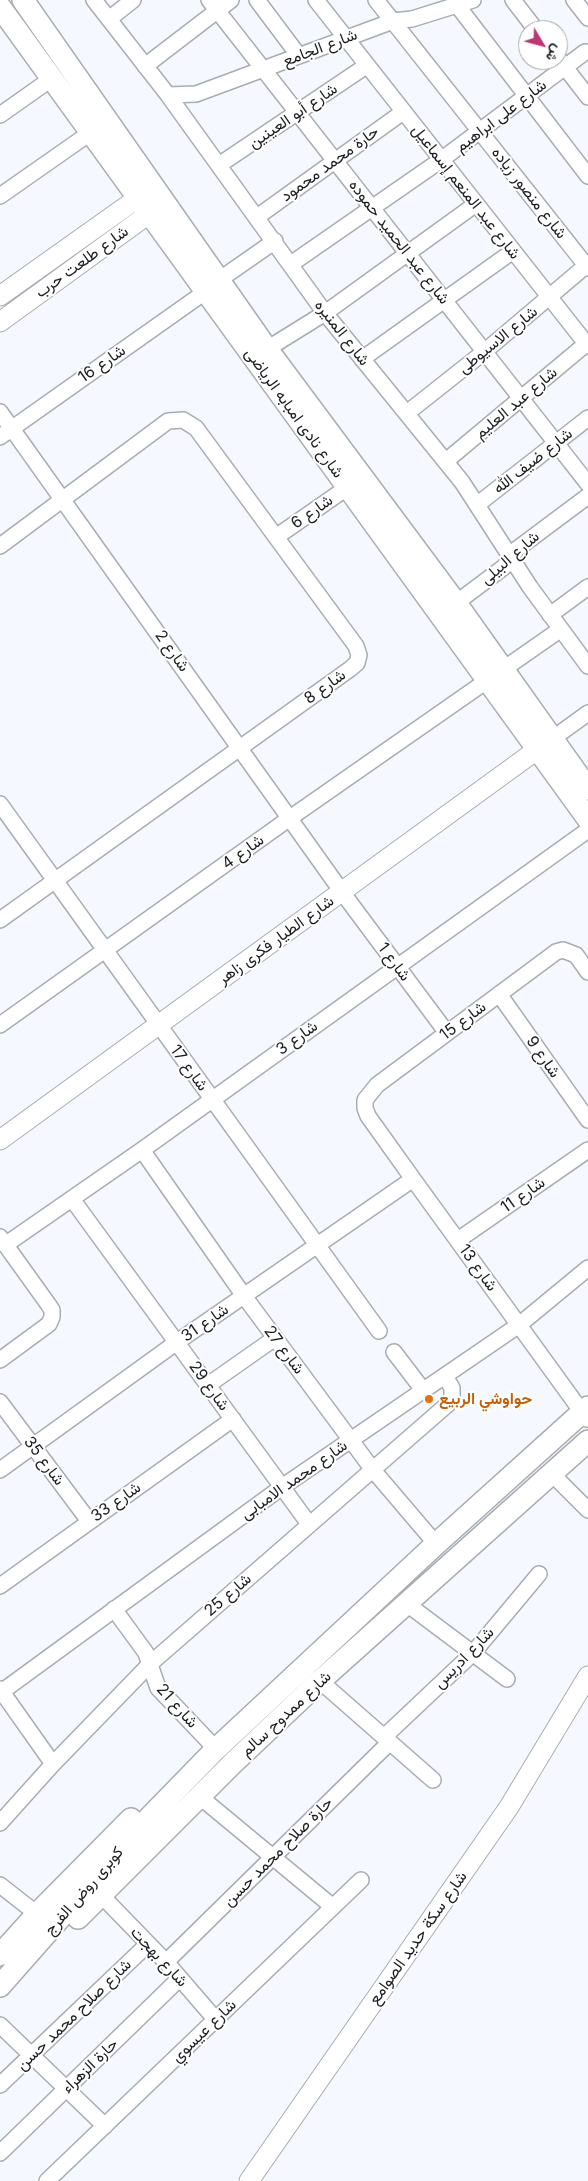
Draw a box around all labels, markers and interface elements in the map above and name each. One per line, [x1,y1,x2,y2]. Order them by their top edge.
north arrow [518,20,568,70]
street label: شارع الجامع [280,25,360,71]
text: ش [543,42,566,66]
street label: شارع على ابراهيم [452,75,550,157]
street label: شارع أبو العينين [245,79,341,153]
street label: شارع عبد المنعم إسماعيل [408,121,524,263]
street label: حارة محمد محمود [277,122,383,206]
street label: شارع منصور زياده [487,143,571,243]
street label: شارع عبد الحميد حموده [344,176,454,308]
street label: شارع طلعت حرب [32,222,132,302]
street label: شارع المنيره [310,296,374,370]
street label: شارع الاسيوطى [454,302,542,378]
street label: شارع 16 [75,341,129,387]
street label: شارع نادى امبابه الرياضى [240,344,348,482]
street label: شارع عبد العليم [471,363,561,443]
street label: شارع ضيف الله [490,424,576,498]
street label: شارع 6 [287,491,337,533]
street label: شارع البيلى [477,527,543,589]
street label: شارع 2 [151,627,193,675]
street label: شارع 8 [301,666,349,708]
street label: شارع 4 [218,830,268,874]
street label: شارع الطيار فكرى زاهر [214,891,338,989]
street label: شارع 1 [373,939,415,985]
street label: شارع 15 [436,997,490,1045]
street label: شارع 3 [273,1017,321,1059]
street label: شارع 9 [522,1032,564,1082]
street label: شارع 17 [166,1041,212,1095]
street label: شارع 11 [497,1173,549,1217]
street label: شارع 13 [455,1241,501,1295]
street label: شارع 31 [178,1300,232,1346]
street label: شارع 27 [260,1322,308,1378]
street label: شارع 29 [185,1358,233,1414]
place label: حواوشي الربيع [439,1389,532,1409]
marker: حواوشي الربيع [423,1393,435,1405]
street label: شارع 35 [19,1433,69,1489]
street label: شارع محمد الامبابى [237,1436,351,1524]
street label: شارع 33 [87,1478,145,1526]
street label: شارع 25 [201,1569,255,1621]
street label: شارع ادريس [430,1623,498,1693]
street label: شارع ممدوح سالم [237,1667,335,1761]
street label: شارع 21 [152,1680,202,1732]
street label: حارة صلاح محمد حسن [219,1793,337,1911]
street label: كوبرى روض الفرج [40,1843,128,1939]
street label: شارع سكة حديد الصوامع [365,1868,471,2008]
street label: شارع بهجت [126,1923,192,1991]
street label: شارع صلاح محمد حسن [13,1955,135,2075]
street label: شارع عيسوي [168,1995,240,2067]
street label: حارة الزهراء [58,2035,122,2097]

